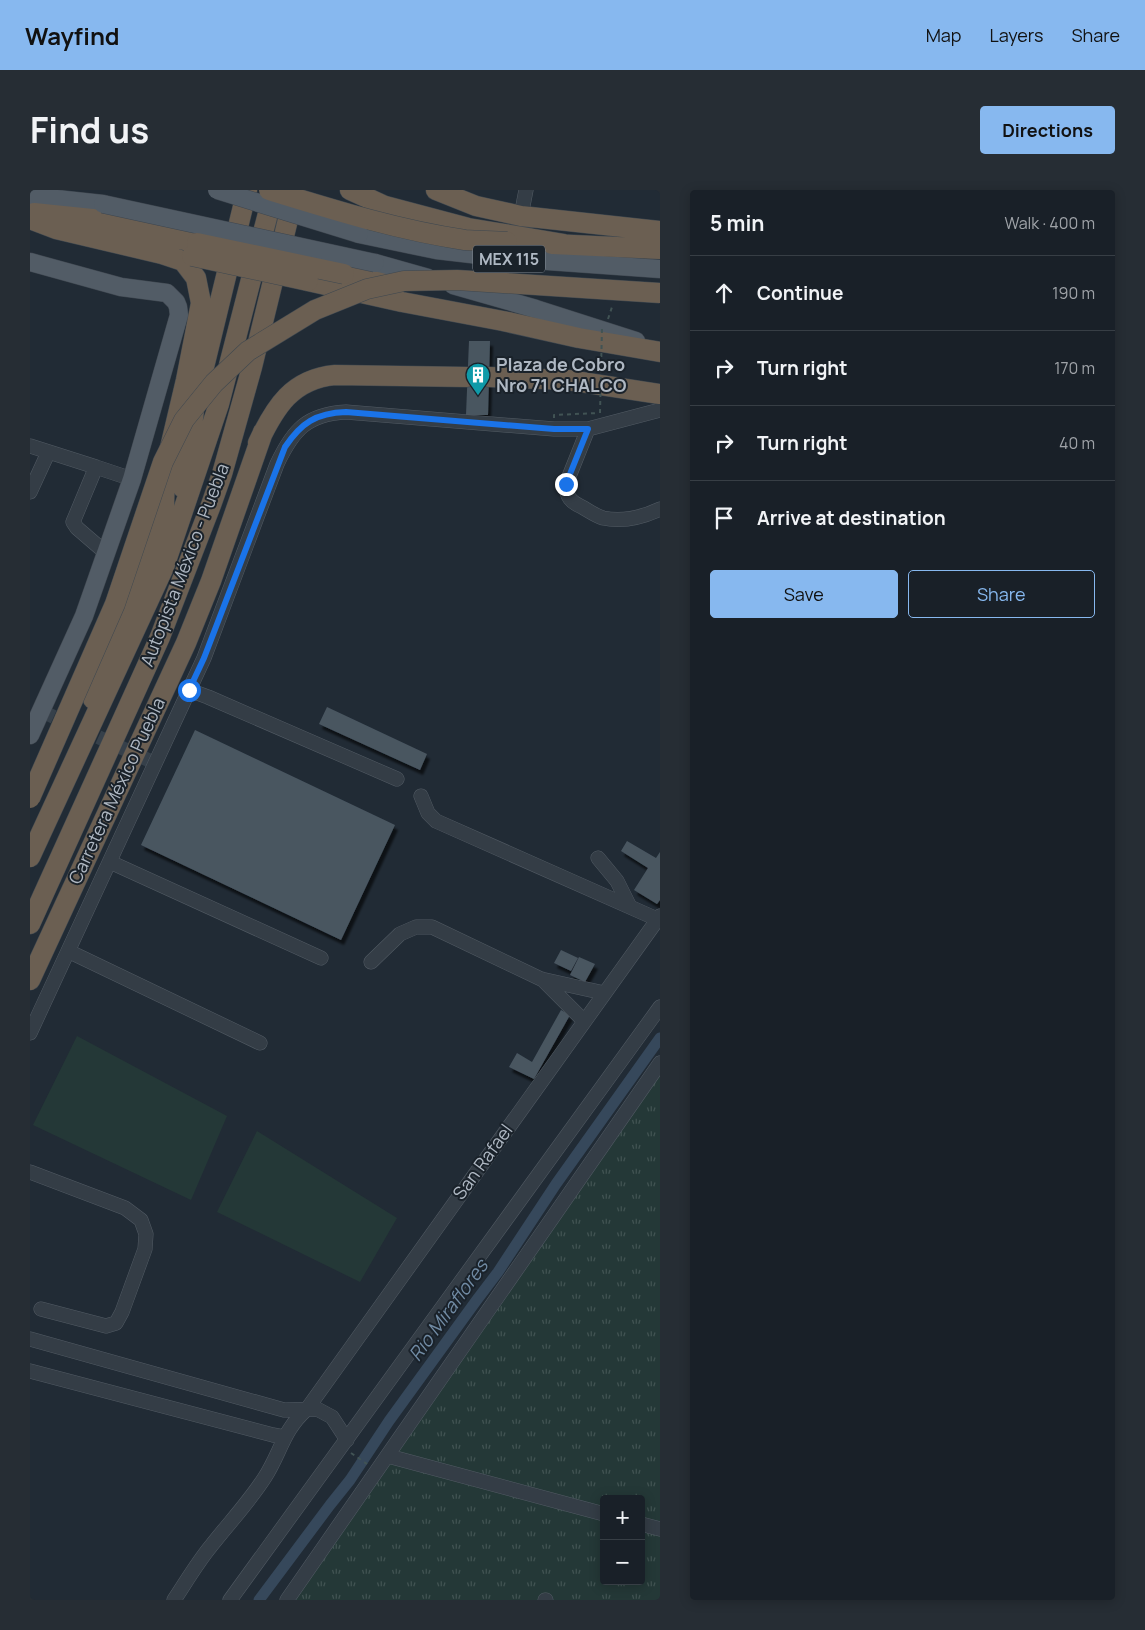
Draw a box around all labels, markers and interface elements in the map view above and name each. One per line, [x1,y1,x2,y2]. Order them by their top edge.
text: Wayfind [25,19,120,52]
text: Map [926,23,961,47]
text: Layers [989,23,1043,47]
text: Share [1071,23,1120,47]
text: Find us [30,106,149,154]
button: Directions [980,106,1115,154]
text: 5 min [710,209,764,237]
text: Walk · 400 m [1004,212,1095,234]
road number: MEX 115 [473,246,545,272]
icon: ahead [710,279,738,307]
text: Continue [757,280,843,306]
text: 190 m [1052,282,1095,304]
place label: Plaza de Cobro Nro 71 CHALCO [496,352,626,397]
icon: right [710,354,738,382]
text: Turn right [757,355,847,381]
text: 170 m [1054,357,1095,379]
building icon: Plaza de Cobro Nro 71 CHALCO [465,362,491,396]
icon: right [710,429,738,457]
text: Turn right [757,430,847,456]
text: 40 m [1059,432,1095,454]
street label: Autopista México - Puebla [134,460,234,670]
route end [555,473,578,496]
icon: arrive [710,504,738,532]
text: Arrive at destination [757,505,946,531]
button: Save [710,570,898,618]
button: Share [908,570,1095,618]
route start [178,679,201,702]
street label: Carretera México Puebla [62,693,170,888]
street label: San Rafael [447,1119,518,1204]
water label: Rio Miraflores [402,1252,495,1366]
map controls [600,1495,645,1585]
button: + [600,1495,645,1540]
button: − [600,1540,645,1585]

